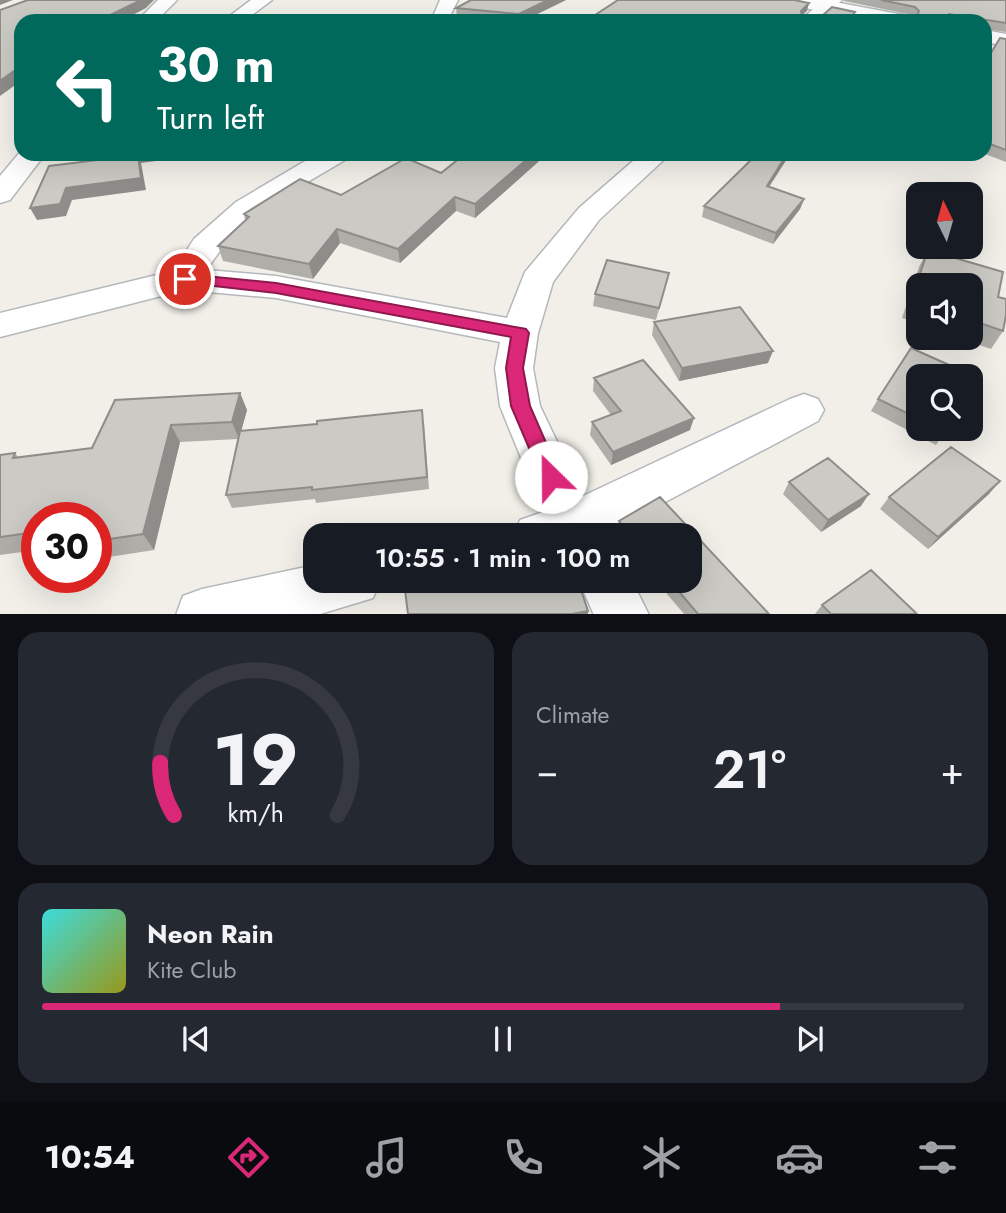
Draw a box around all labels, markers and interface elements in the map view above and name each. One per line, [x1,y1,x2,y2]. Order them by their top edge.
text: 30 m [157,30,275,100]
icon: left [42,42,133,133]
text: Turn left [157,95,264,141]
north arrow [906,182,984,259]
map controls [906,182,983,441]
pin [155,249,215,309]
icon: arrive [166,260,204,298]
button: sound [906,273,983,350]
button: search [906,364,983,441]
position arrow [514,440,588,514]
speed limit sign: 30 [21,502,112,593]
text: 10:55 · 1 min · 100 m [375,539,630,577]
text: Climate [536,698,609,732]
text: 19 [213,707,299,812]
text: 21° [713,732,786,808]
text: − [536,743,558,798]
text: + [941,743,964,798]
text: km/h [228,794,284,830]
text: Neon Rain [147,915,274,953]
text: Kite Club [147,953,236,987]
icon: previous [177,1020,215,1058]
icon: pause [484,1020,522,1058]
icon: next [791,1020,829,1058]
icon: directions [224,1133,273,1182]
icon: music [362,1133,411,1182]
icon: phone [499,1133,548,1182]
icon: climate [637,1133,686,1182]
icon: car [775,1133,824,1182]
icon: filters [913,1133,962,1182]
text: 10:54 [44,1134,135,1180]

